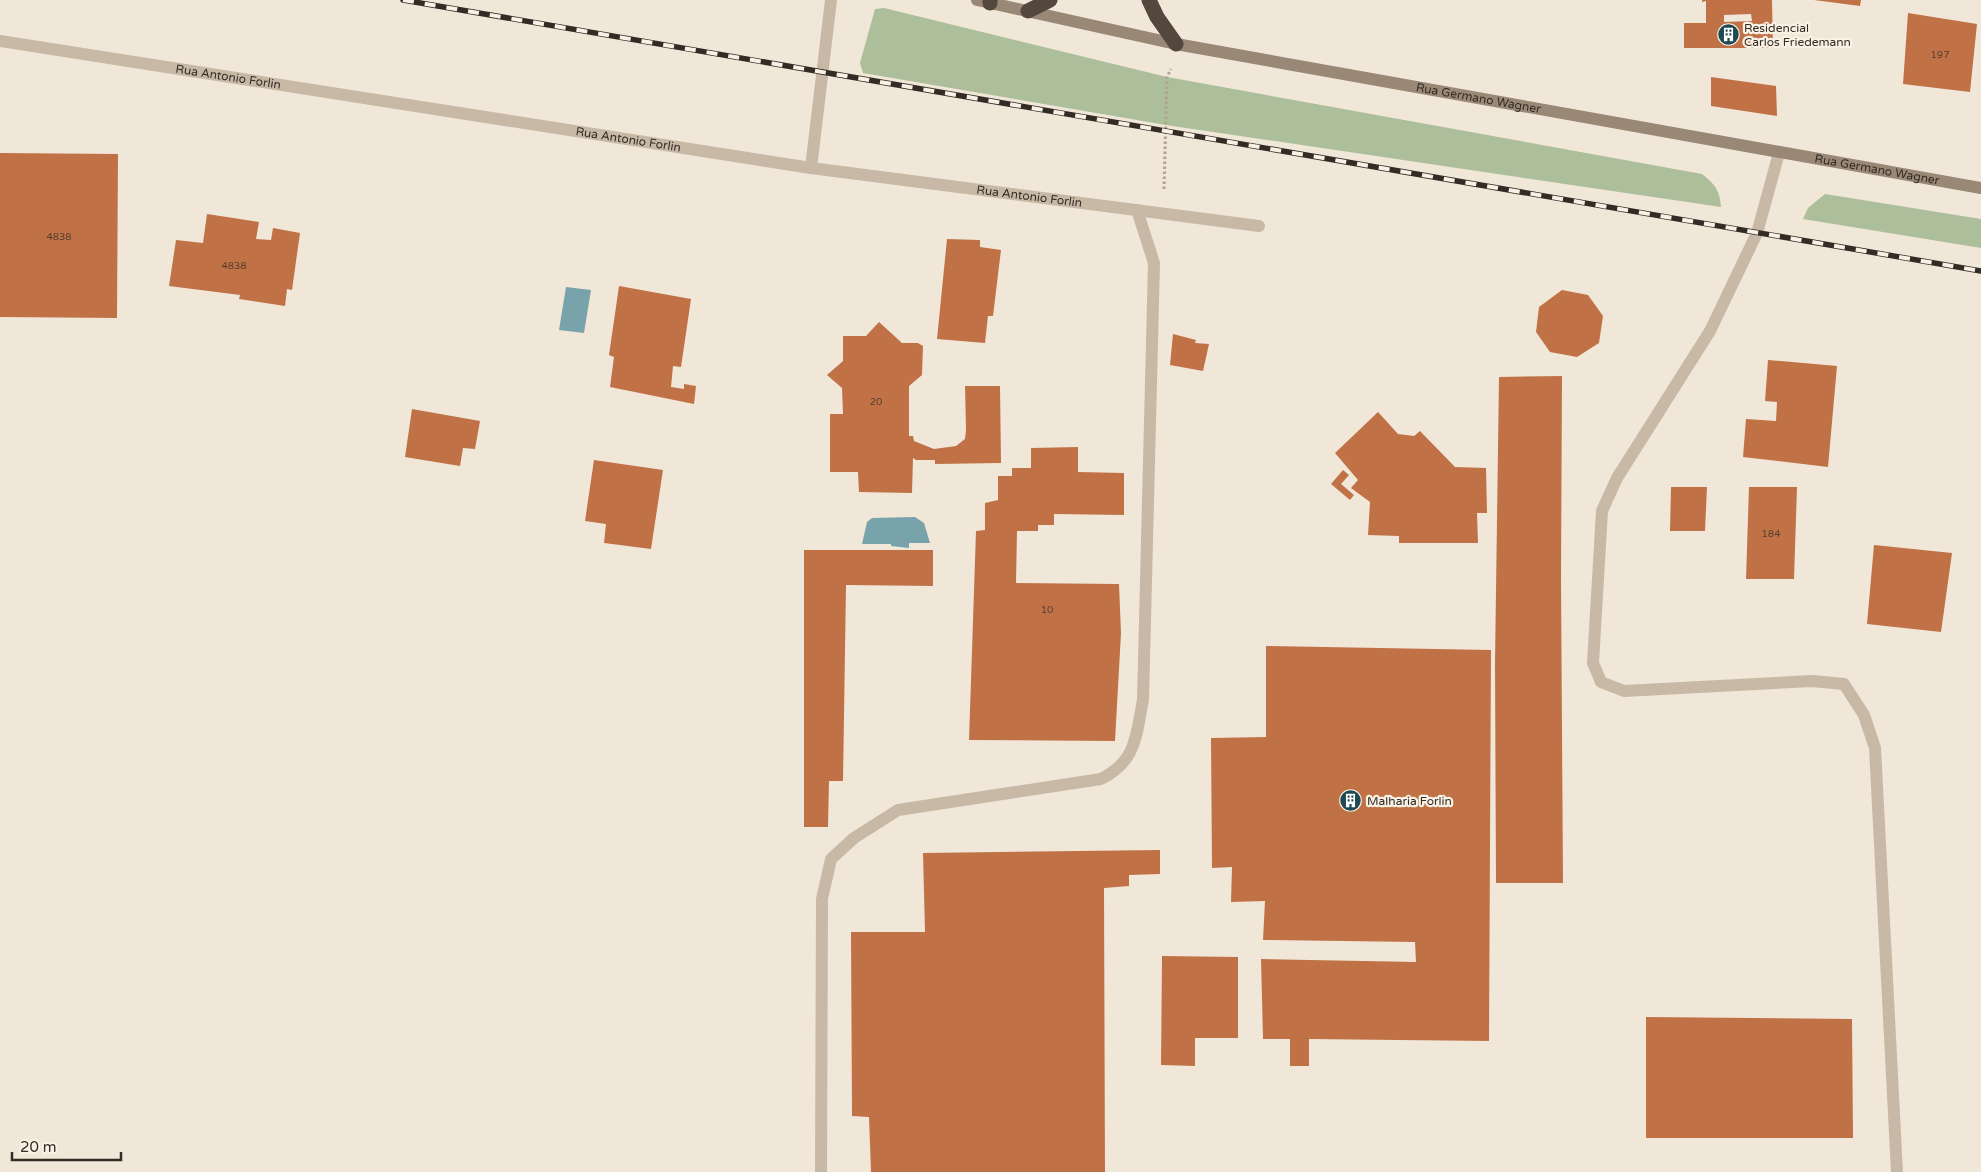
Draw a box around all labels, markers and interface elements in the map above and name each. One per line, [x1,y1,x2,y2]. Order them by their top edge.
place label: Residencial Carlos Friedemann [1744,21,1851,49]
building icon: Residencial Carlos Friedemann [1716,23,1740,47]
house number: 197 [1931,49,1949,61]
street label: Rua Antonio Forlin [175,62,282,92]
street label: Rua Germano Wagner [1415,80,1542,116]
street label: Rua Antonio Forlin [575,124,682,155]
street label: Rua Germano Wagner [1814,151,1941,188]
street label: Rua Antonio Forlin [976,182,1083,210]
house number: 4838 [46,231,72,243]
house number: 4838 [221,260,247,272]
house number: 20 [870,396,882,408]
house number: 184 [1762,528,1780,540]
house number: 10 [1041,604,1053,616]
building icon: Malharia Forlin [1339,789,1363,813]
place label: Malharia Forlin [1367,794,1452,808]
scale bar [12,1130,121,1162]
text: 20 m [20,1138,57,1156]

